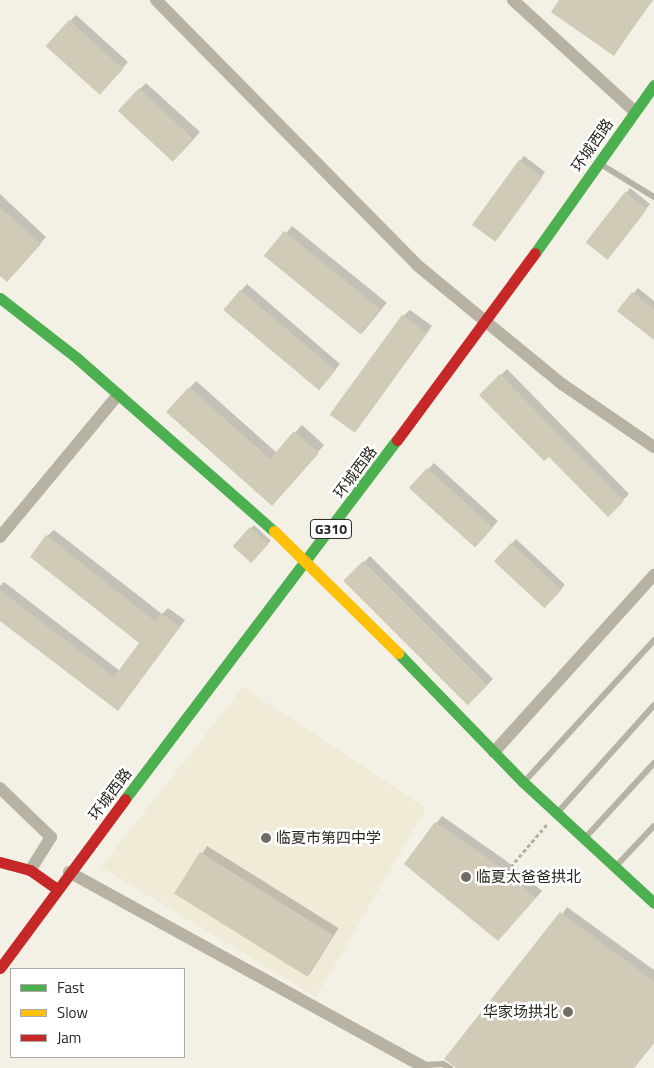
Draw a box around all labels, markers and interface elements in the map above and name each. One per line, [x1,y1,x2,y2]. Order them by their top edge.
street label: 环城西路 [567,115,617,175]
street label: 环城西路 [330,443,380,501]
road number: G310 [310,518,352,540]
street label: 环城西路 [85,765,135,823]
place label: 临夏市第四中学 [276,829,381,847]
marker: 临夏市第四中学 [260,832,272,844]
place label: 临夏太爸爸拱北 [476,868,581,886]
marker: 临夏太爸爸拱北 [460,871,472,883]
legend [10,968,185,1058]
text: Fast [57,976,84,999]
text: Slow [57,1001,88,1024]
place label: 华家场拱北 [483,1003,558,1021]
marker: 华家场拱北 [562,1006,574,1018]
text: Jam [57,1026,81,1049]

